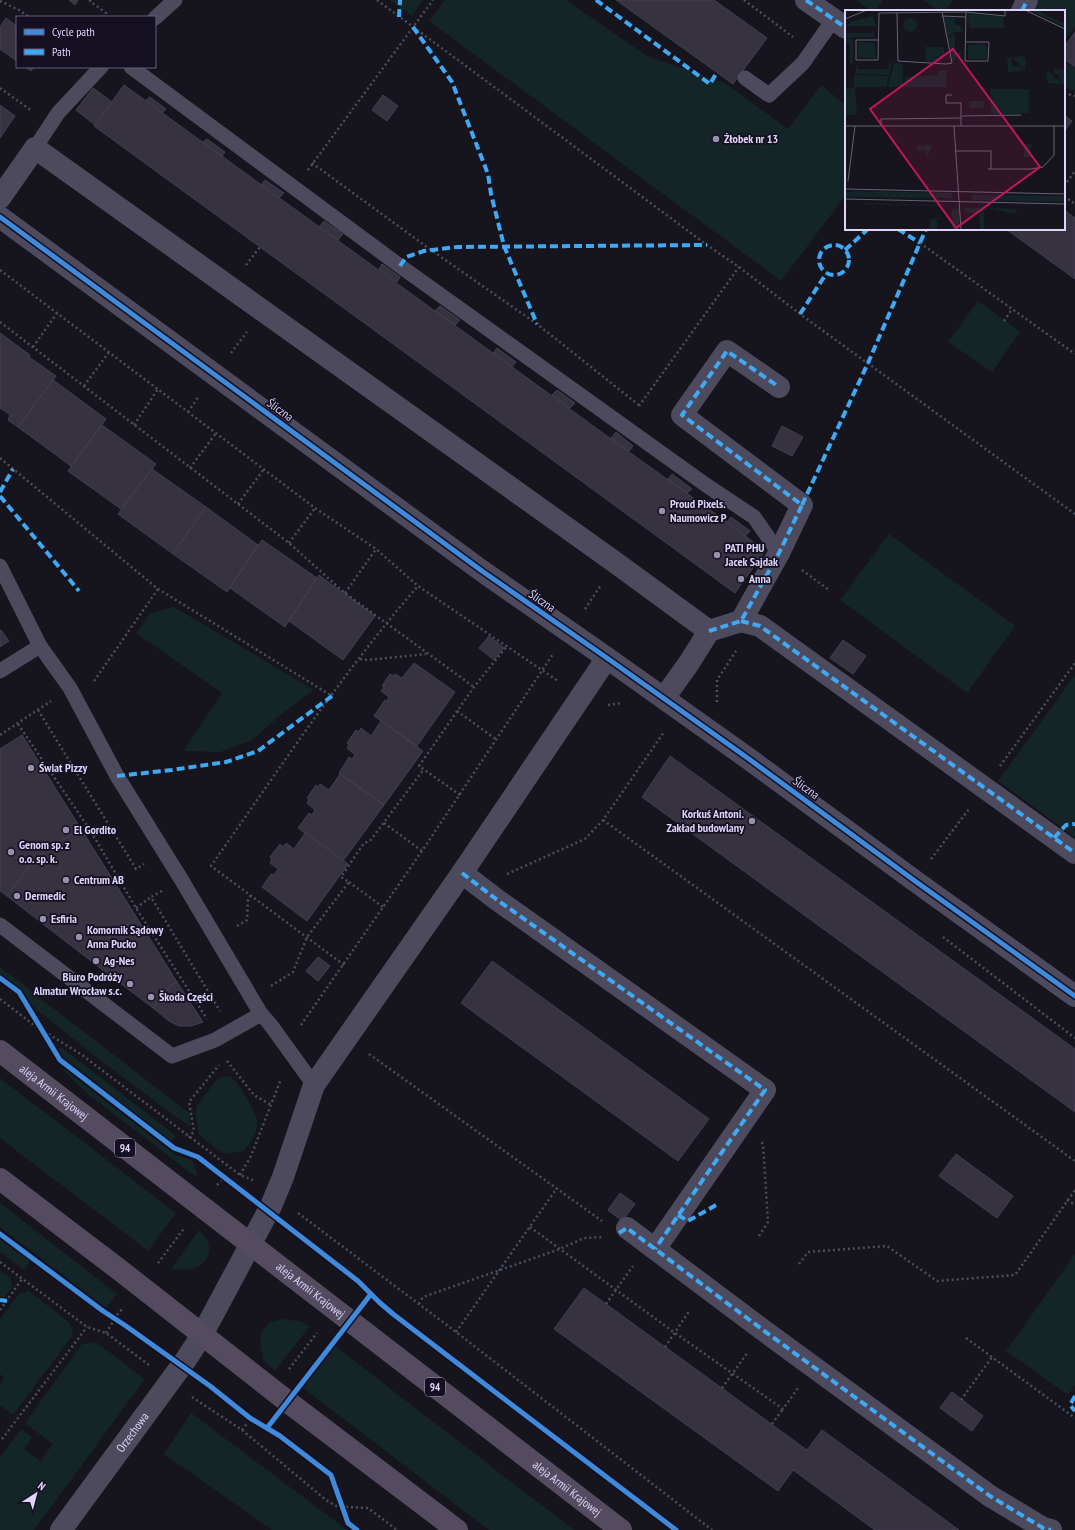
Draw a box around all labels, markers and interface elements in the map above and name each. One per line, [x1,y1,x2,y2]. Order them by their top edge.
inset map [845,10,1065,230]
legend [16,16,156,68]
text: Cycle path [52,24,95,39]
text: Path [52,44,70,59]
place label: Żłobek nr 13 [724,131,779,146]
marker: Żłobek nr 13 [711,134,721,144]
street label: Śliczna [264,395,297,424]
place label: Proud Pixels. Naumowicz P [670,496,727,525]
marker: Proud Pixels. Naumowicz P [657,506,667,516]
place label: PATI PHU Jacek Sajdak [724,540,778,569]
marker: PATI PHU Jacek Sajdak [712,550,722,560]
place label: Anna [748,571,771,586]
marker: Anna [736,574,746,584]
street label: Śliczna [526,586,559,615]
place label: Świat Pizzy [39,760,88,775]
marker: Świat Pizzy [26,763,36,773]
street label: Śliczna [790,773,823,802]
place label: Korkuś Antoni. Zakład budowlany [666,806,744,835]
marker: Korkuś Antoni. Zakład budowlany [747,816,757,826]
place label: El Gordito [74,822,117,837]
marker: El Gordito [61,825,71,835]
place label: Genom sp. z o.o. sp. k. [19,837,70,866]
marker: Genom sp. z o.o. sp. k. [6,847,16,857]
place label: Centrum AB [74,872,124,887]
marker: Centrum AB [61,875,71,885]
place label: Dermedic [25,888,66,903]
marker: Dermedic [12,891,22,901]
place label: Esfiria [51,911,77,926]
marker: Esfiria [38,914,48,924]
place label: Komornik Sądowy Anna Pucko [86,922,163,951]
marker: Komornik Sądowy Anna Pucko [74,932,84,942]
place label: Ag-Nes [103,953,135,968]
marker: Ag-Nes [91,956,101,966]
place label: Biuro Podróży Almatur Wrocław s.c. [32,969,122,998]
marker: Biuro Podróży Almatur Wrocław s.c. [125,979,135,989]
place label: Škoda Części [159,989,213,1004]
marker: Škoda Części [146,992,156,1002]
street label: aleja Armii Krajowej [17,1061,92,1123]
road number: 94 [115,1139,135,1157]
street label: aleja Armii Krajowej [273,1259,348,1321]
road number: 94 [425,1378,445,1396]
street label: Orzechowa [113,1409,152,1455]
street label: aleja Armii Krajowej [530,1457,605,1519]
north arrow [16,1474,56,1514]
text: N [35,1478,48,1493]

